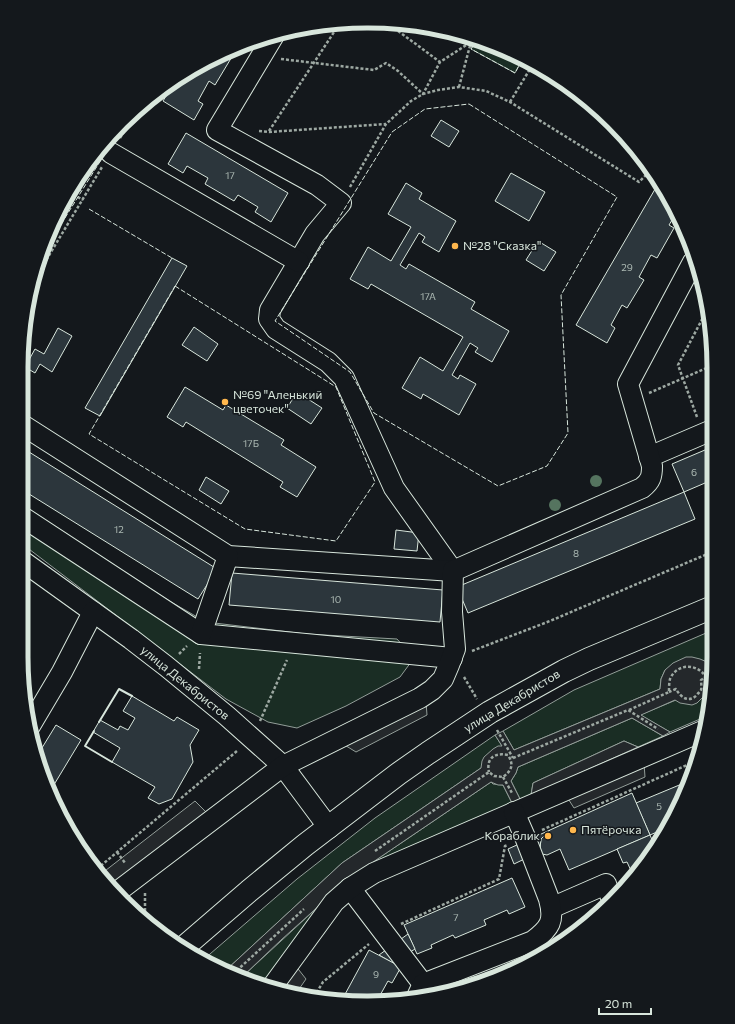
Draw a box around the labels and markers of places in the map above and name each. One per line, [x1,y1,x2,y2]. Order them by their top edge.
place label: №28 "Сказка" [463,238,542,252]
marker: №28 "Сказка" [450,241,460,251]
place label: №69 "Аленький цветочек" [233,387,322,415]
marker: №69 "Аленький цветочек" [220,397,230,407]
place label: Пятёрочка [581,822,641,836]
marker: Пятёрочка [568,825,578,835]
place label: Кораблик [485,828,541,842]
marker: Кораблик [543,831,553,841]

